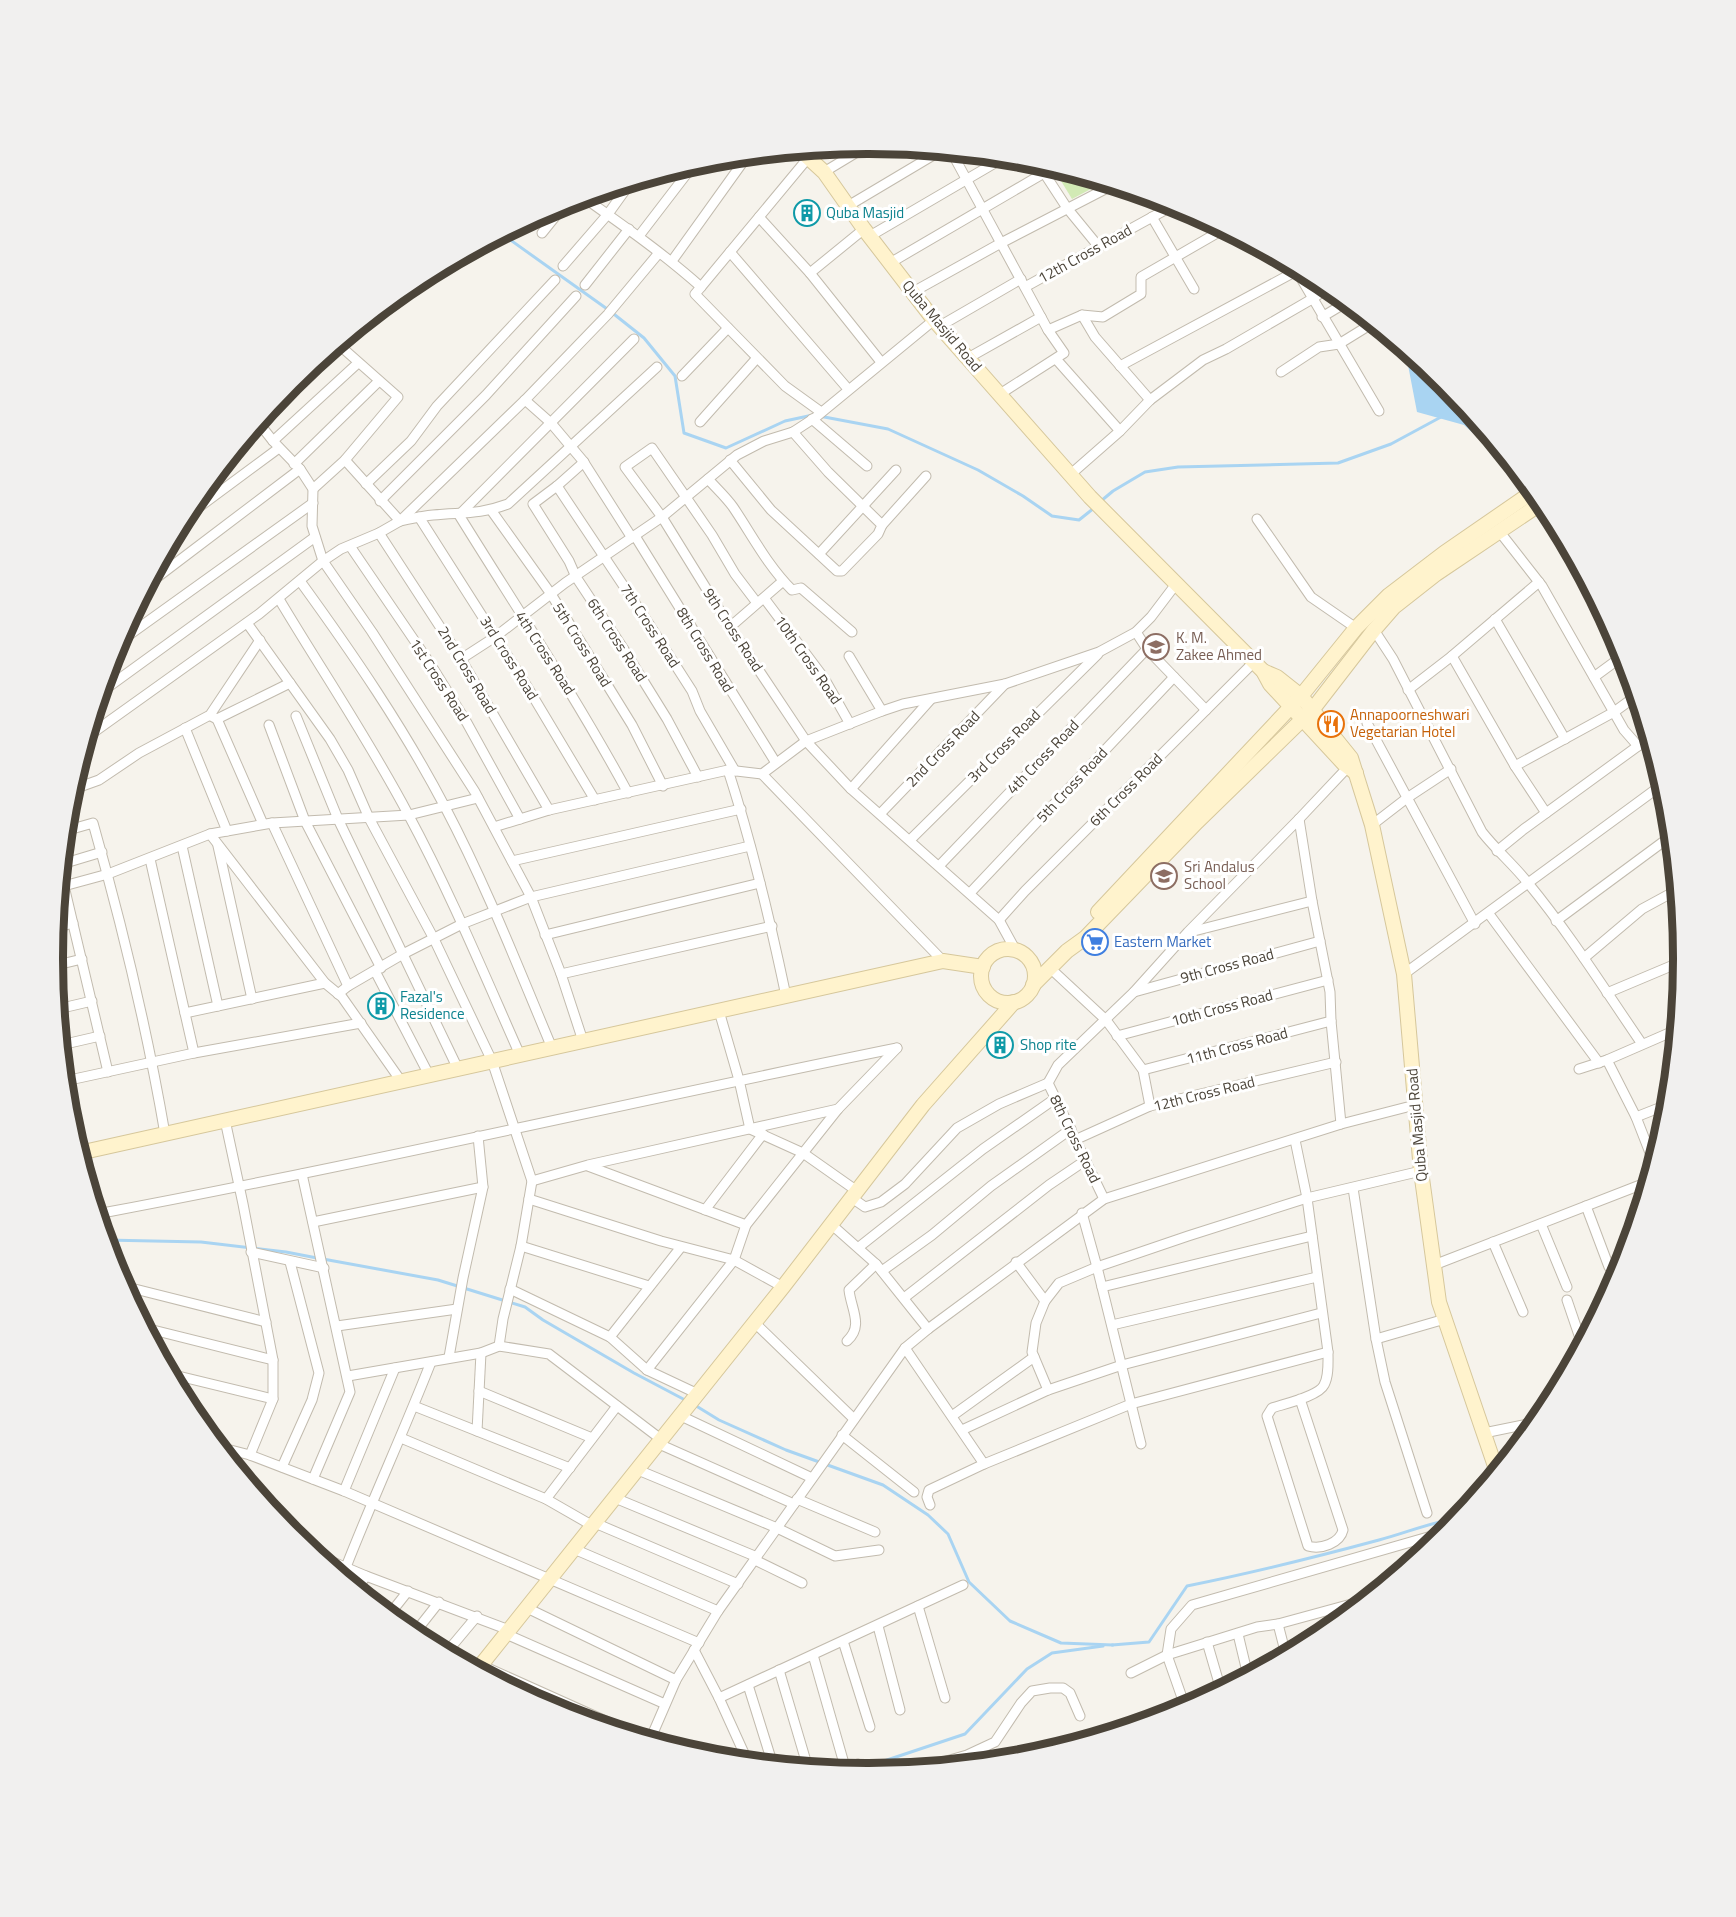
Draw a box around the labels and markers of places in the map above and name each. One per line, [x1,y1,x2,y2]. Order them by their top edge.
building icon: Quba Masjid [792,198,822,228]
place label: Quba Masjid [826,201,904,224]
place label: K. M. Zakee Ahmed [1176,626,1262,666]
school or university icon: K. M. Zakee Ahmed [1141,632,1171,662]
place label: Annapoorneshwari Vegetarian Hotel [1350,703,1469,743]
restaurant icon: Annapoorneshwari Vegetarian Hotel [1316,709,1346,739]
place label: Sri Andalus School [1184,855,1255,895]
school or university icon: Sri Andalus School [1149,861,1179,891]
supermarket icon: Eastern Market [1080,927,1110,957]
place label: Eastern Market [1114,930,1212,953]
place label: Fazal's Residence [400,985,465,1025]
building icon: Fazal's Residence [366,991,396,1021]
building icon: Shop rite [985,1030,1015,1060]
place label: Shop rite [1020,1033,1077,1056]

